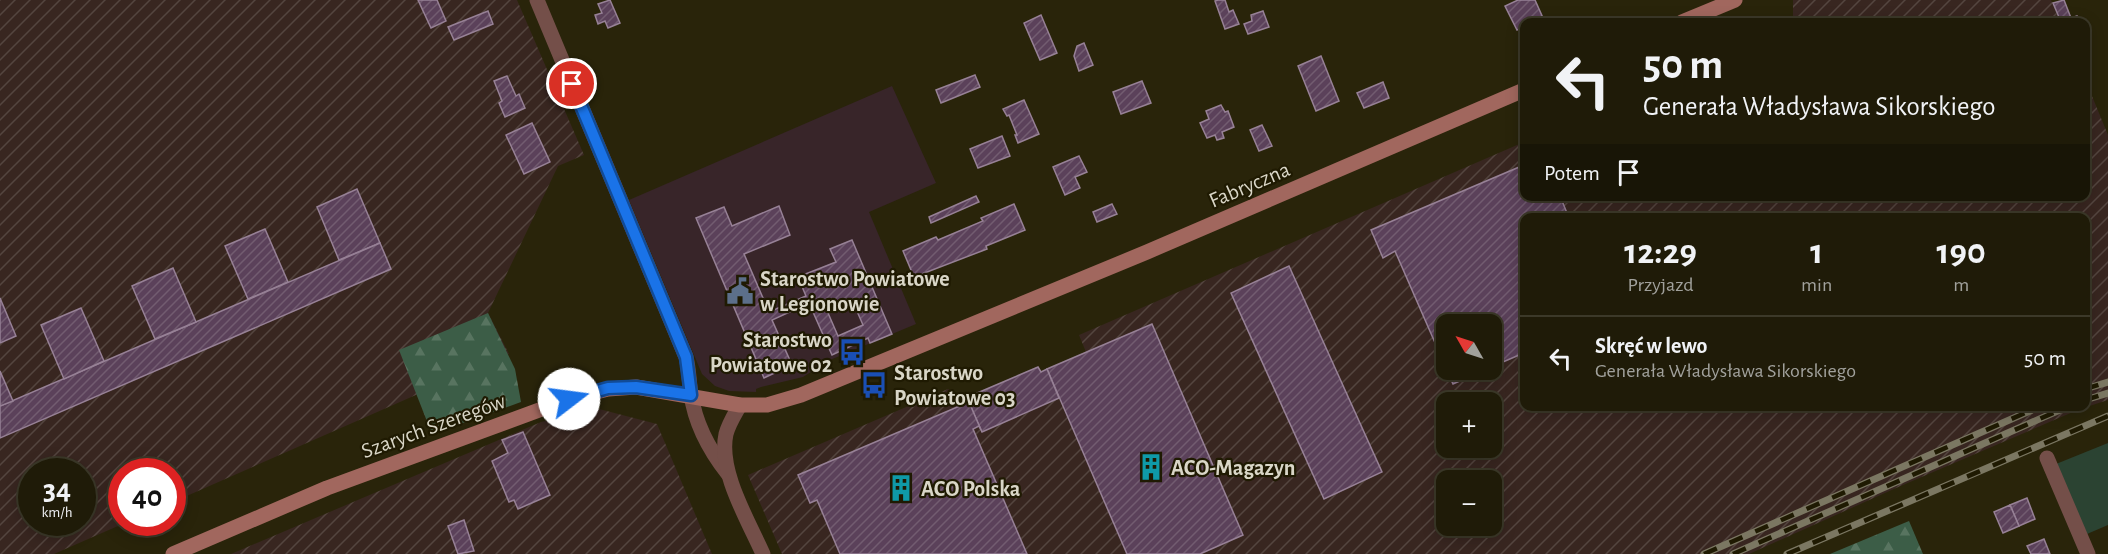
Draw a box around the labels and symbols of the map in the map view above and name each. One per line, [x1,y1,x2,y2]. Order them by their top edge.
pin [546,58,597,109]
street label: Fabryczna [1206,158,1293,212]
place label: Starostwo Powiatowe w Legionowie [760,268,950,315]
public building icon: Starostwo Powiatowe w Legionowie [725,276,755,306]
north arrow [1436,314,1502,380]
place label: Starostwo Powiatowe 02 [710,329,832,376]
bus stop icon: Starostwo Powiatowe 02 [837,337,867,367]
place label: Starostwo Powiatowe 03 [894,362,1015,409]
position arrow [537,367,601,431]
bus stop icon: Starostwo Powiatowe 03 [859,370,889,400]
street label: Szarych Szeregów [358,390,509,462]
building icon: ACO-Magazyn [1136,452,1166,482]
place label: ACO-Magazyn [1171,457,1295,480]
speed limit sign: 40 [108,458,186,536]
building icon: ACO Polska [886,473,916,503]
place label: ACO Polska [921,478,1021,500]

